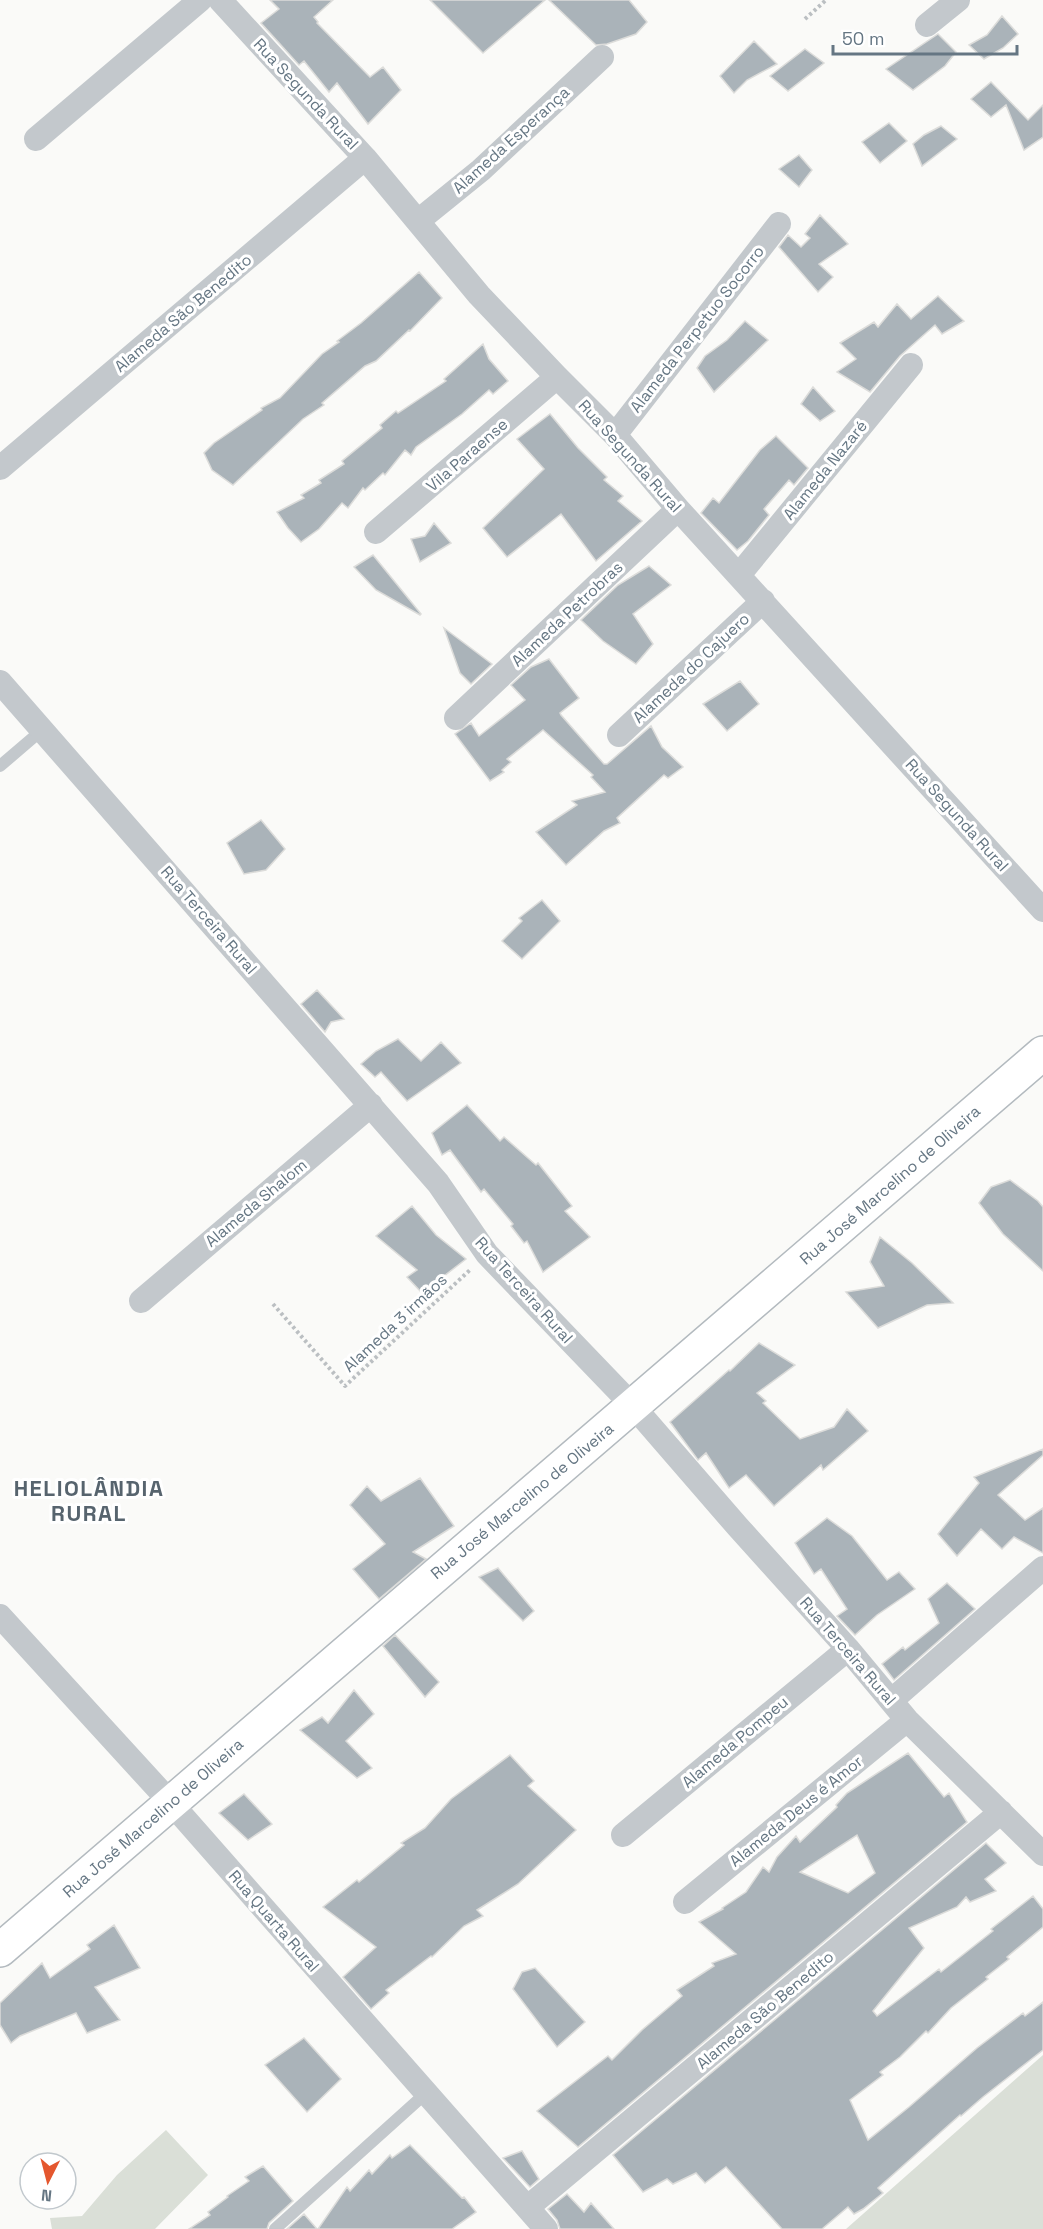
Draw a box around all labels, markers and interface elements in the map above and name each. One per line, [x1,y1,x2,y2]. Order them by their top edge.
scale bar [833,18,1018,56]
text: 50 m [842,27,884,50]
street label: Rua Segunda Rural [249,34,363,154]
street label: Alameda Esperança [448,82,574,198]
street label: Alameda Perpetuo Socorro [625,241,769,417]
street label: Alameda São Benedito [110,249,256,377]
street label: Rua Segunda Rural [574,395,686,517]
street label: Vila Paraense [422,414,512,496]
street label: Alameda Nazaré [778,416,872,524]
street label: Alameda Petrobras [507,557,627,671]
street label: Alameda do Cajuero [628,608,754,728]
street label: Rua Segunda Rural [901,754,1013,876]
street label: Rua Terceira Rural [156,862,262,978]
street label: Rua José Marcelino de Oliveira [795,1101,985,1269]
street label: Alameda Shalom [201,1154,311,1252]
street label: Rua Terceira Rural [470,1232,578,1348]
street label: Alameda 3 irmãos [339,1269,451,1377]
street label: Rua José Marcelino de Oliveira [426,1418,618,1584]
district label: HELIOLÂNDIA RURAL [14,1474,164,1527]
street label: Rua Terceira Rural [795,1593,901,1709]
street label: Alameda Pompeu [677,1691,793,1793]
street label: Rua José Marcelino de Oliveira [58,1734,248,1902]
street label: Alameda Deus é Amor [725,1751,867,1871]
street label: Rua Quarta Rural [224,1866,324,1976]
street label: Alameda São Benedito [692,1946,838,2074]
north arrow [18,2151,78,2211]
text: N [40,2184,53,2206]

